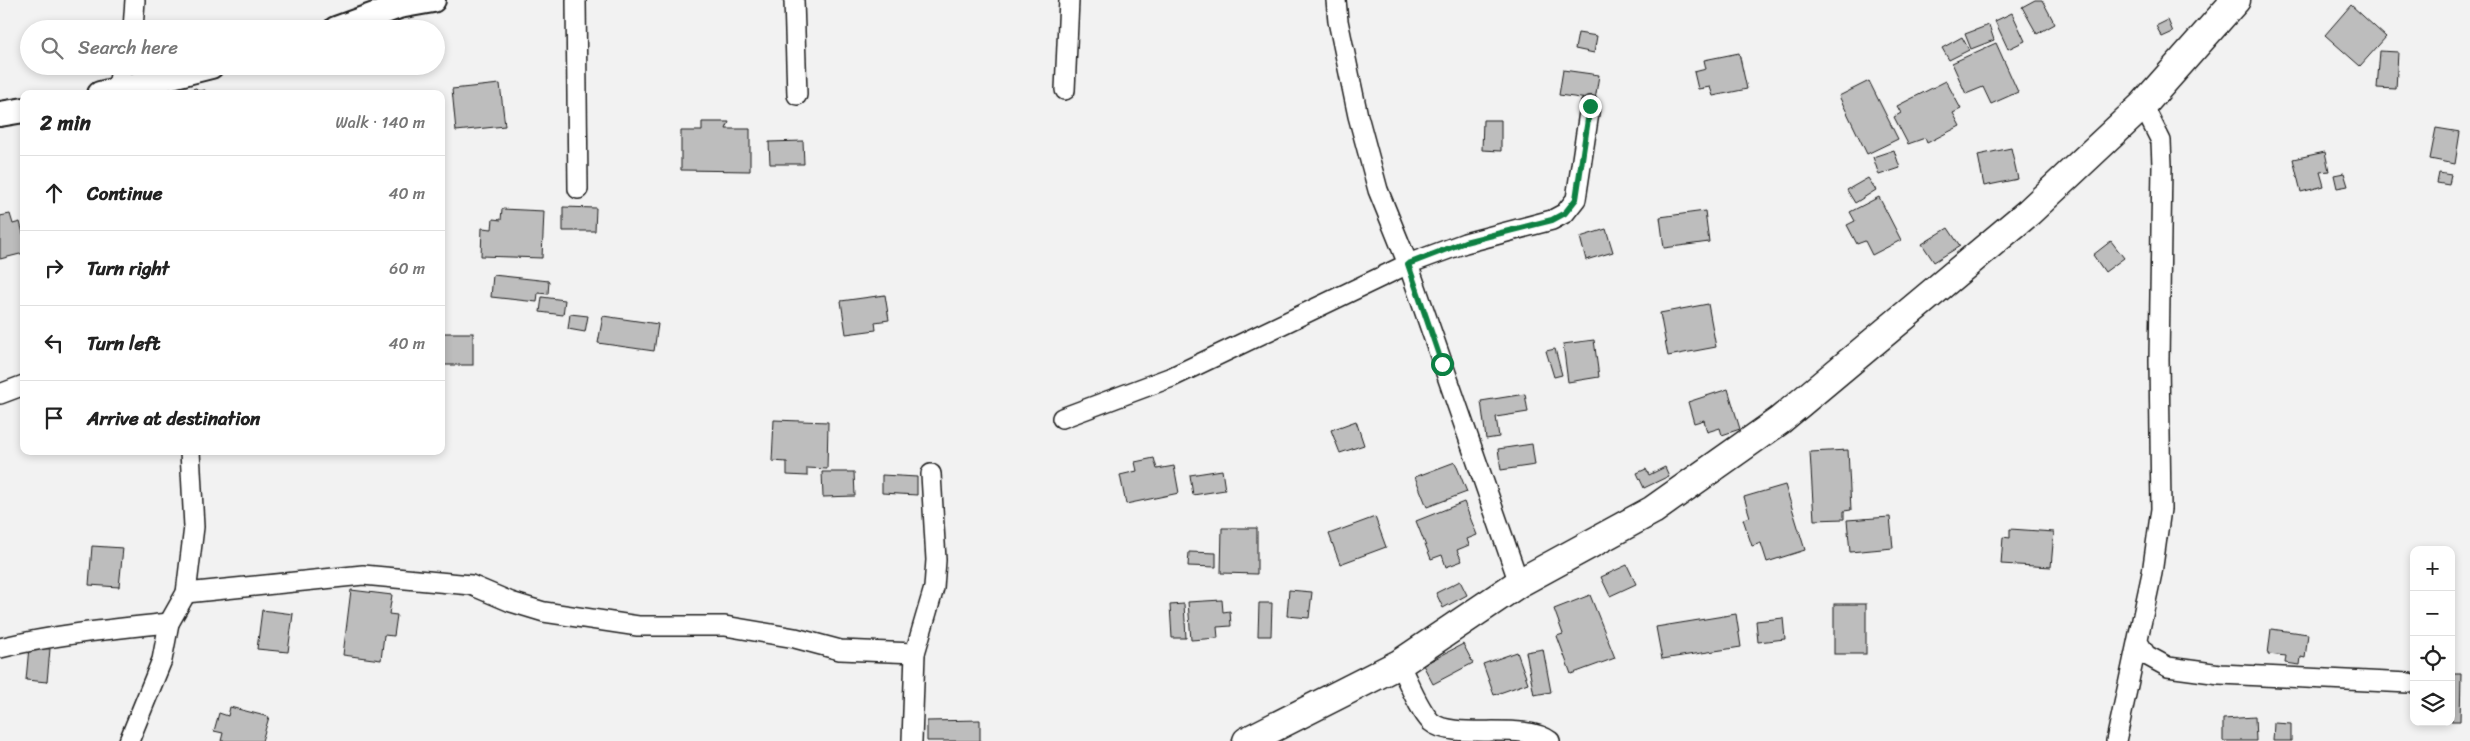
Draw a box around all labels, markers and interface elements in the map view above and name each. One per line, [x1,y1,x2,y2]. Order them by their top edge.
search box [20,20,445,75]
text: Search here [78,31,178,64]
icon: search [38,34,66,62]
route end [1579,95,1602,118]
text: 2 min [40,104,91,142]
text: Walk · 140 m [336,108,425,137]
text: Continue [87,177,163,210]
icon: ahead [40,179,68,207]
text: 40 m [388,179,425,208]
text: Turn right [87,252,169,285]
icon: right [40,254,68,282]
text: 60 m [389,254,425,283]
text: Turn left [87,327,160,360]
icon: left [40,329,68,357]
text: 40 m [388,329,425,358]
route start [1431,353,1454,376]
text: Arrive at destination [87,402,260,435]
icon: arrive [40,404,68,432]
map controls [2410,546,2455,726]
button: + [2410,546,2455,591]
button: − [2410,591,2455,636]
button: locate [2410,636,2455,681]
button: layers [2410,681,2455,726]

